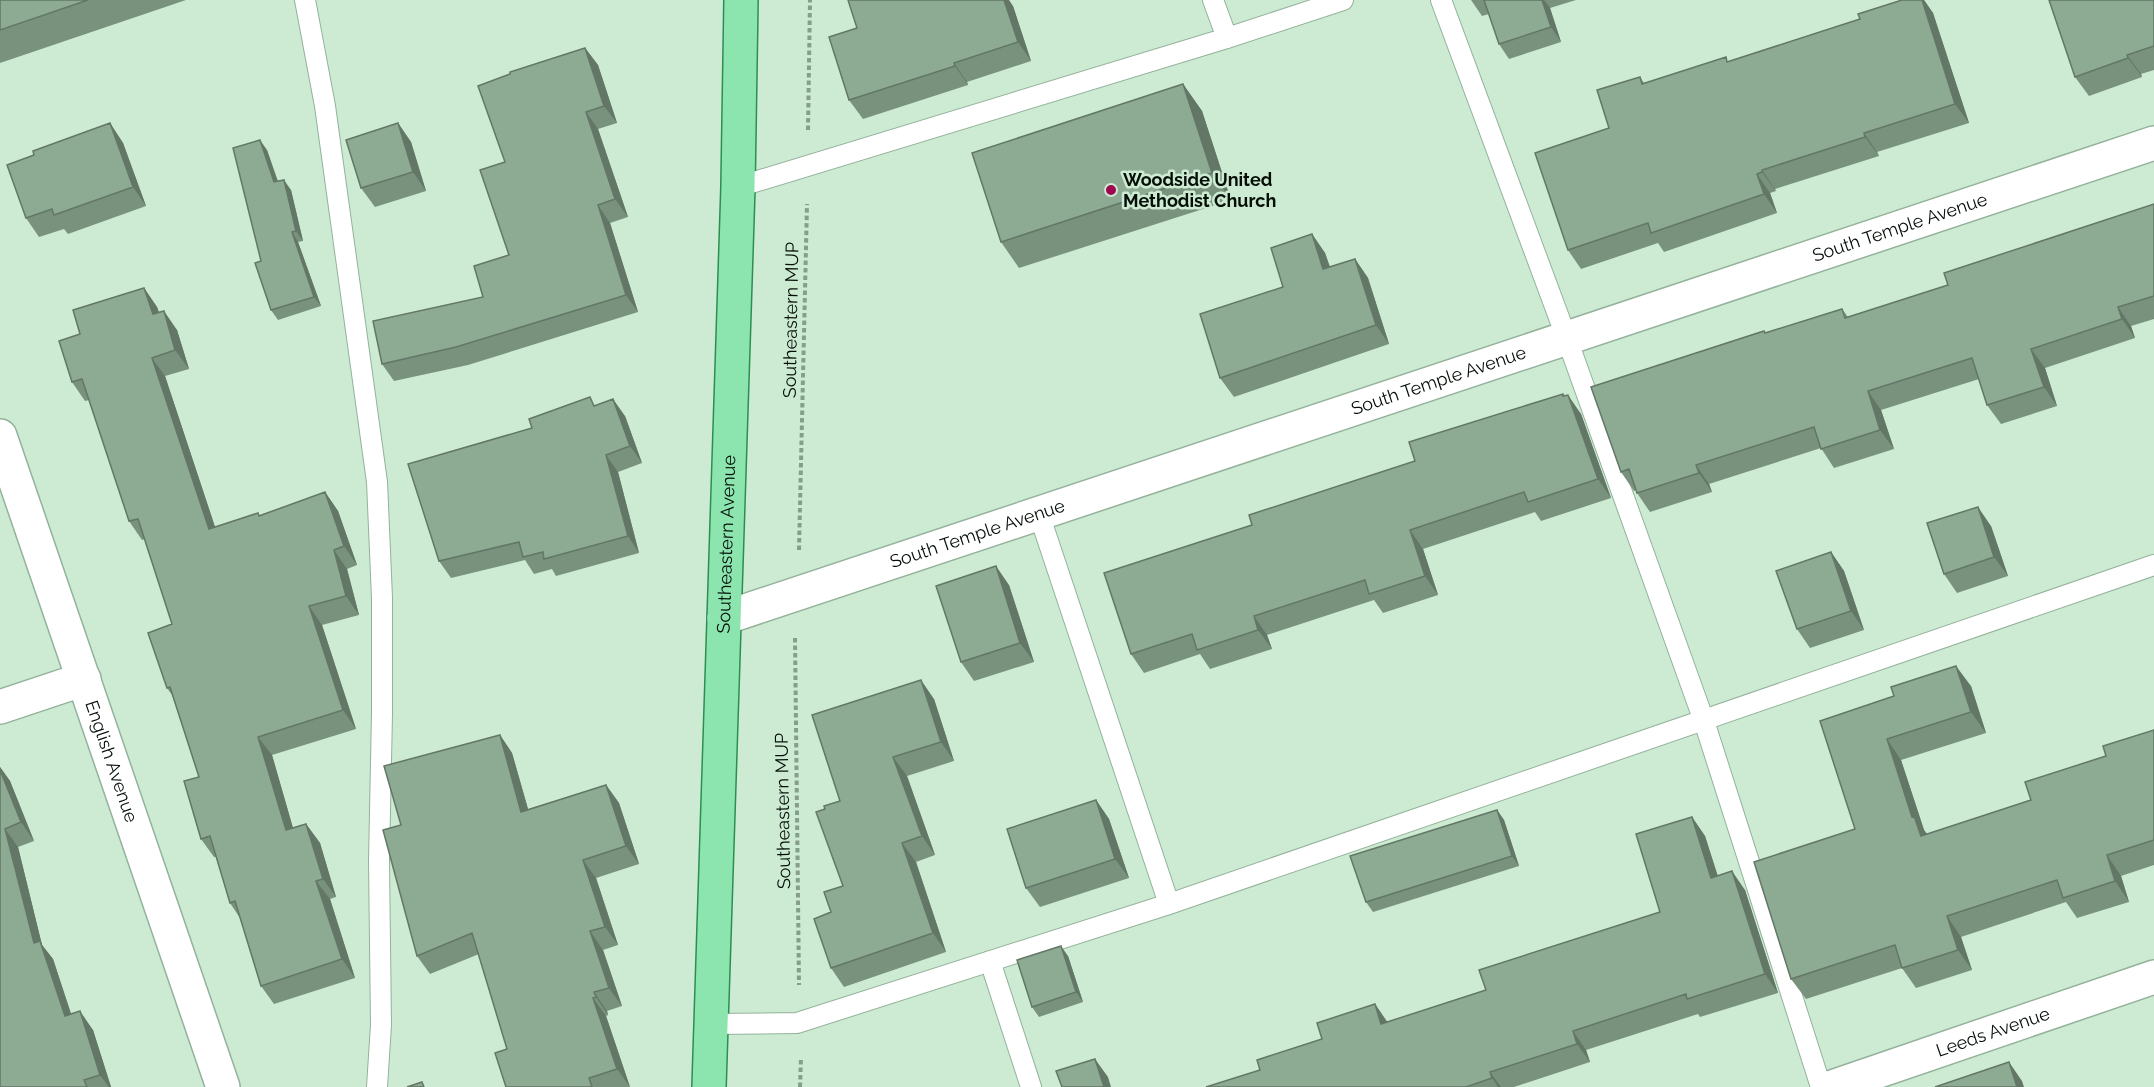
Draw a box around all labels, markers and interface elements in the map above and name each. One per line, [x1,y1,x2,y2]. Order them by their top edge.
place label: Woodside United Methodist Church [1123,169,1276,211]
marker: Woodside United Methodist Church [1104,183,1118,197]
street label: South Temple Avenue [1810,188,1990,266]
street label: Southeastern MUP [779,242,802,398]
street label: South Temple Avenue [1348,341,1529,419]
street label: Southeastern Avenue [713,454,739,634]
street label: South Temple Avenue [887,494,1068,572]
street label: English Avenue [81,697,143,826]
street label: Southeastern MUP [771,733,794,889]
street label: Leeds Avenue [1933,1002,2053,1061]

